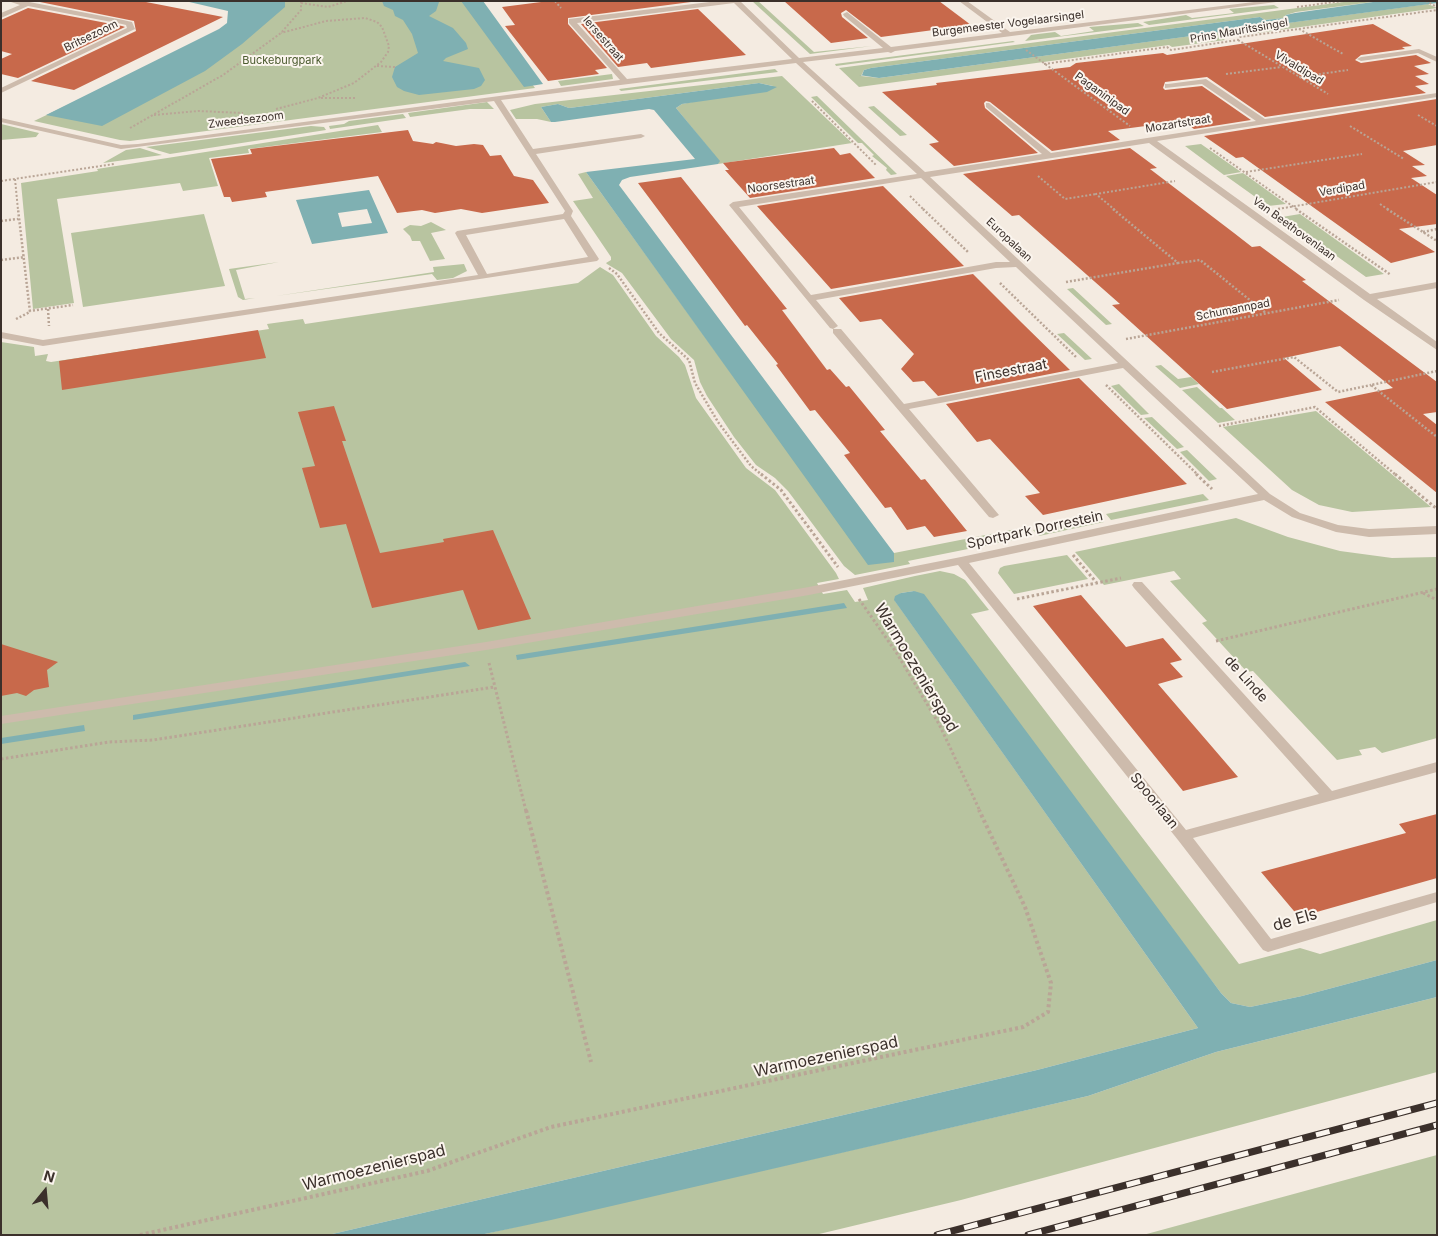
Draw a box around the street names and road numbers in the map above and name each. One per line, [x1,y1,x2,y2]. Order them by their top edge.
street label: Burgemeester Vogelaarsingel [931,8,1085,40]
street label: Iersestraat [580,14,626,64]
street label: Prins Mauritssingel [1189,16,1289,46]
street label: Britsezoom [62,17,120,55]
street label: Vivaldipad [1272,48,1326,88]
street label: Paganinipad [1072,70,1132,118]
street label: Zweedsezoom [207,109,285,131]
street label: Mozartstraat [1144,112,1212,136]
street label: Noorsestraat [747,174,815,196]
street label: Verdipad [1318,178,1366,200]
street label: Van Beethovenlaan [1250,194,1338,264]
street label: Europalaan [983,215,1035,265]
street label: Schumannpad [1195,296,1271,324]
street label: Finsestraat [974,356,1048,386]
street label: Sportpark Dorrestein [965,507,1105,553]
street label: Warmoezenierspad [870,600,962,736]
street label: de Linde [1221,652,1271,706]
street label: Spoorlaan [1126,770,1182,832]
street label: de Els [1270,904,1320,936]
street label: Warmoezenierspad [752,1032,900,1082]
street label: Warmoezenierspad [301,1141,447,1195]

